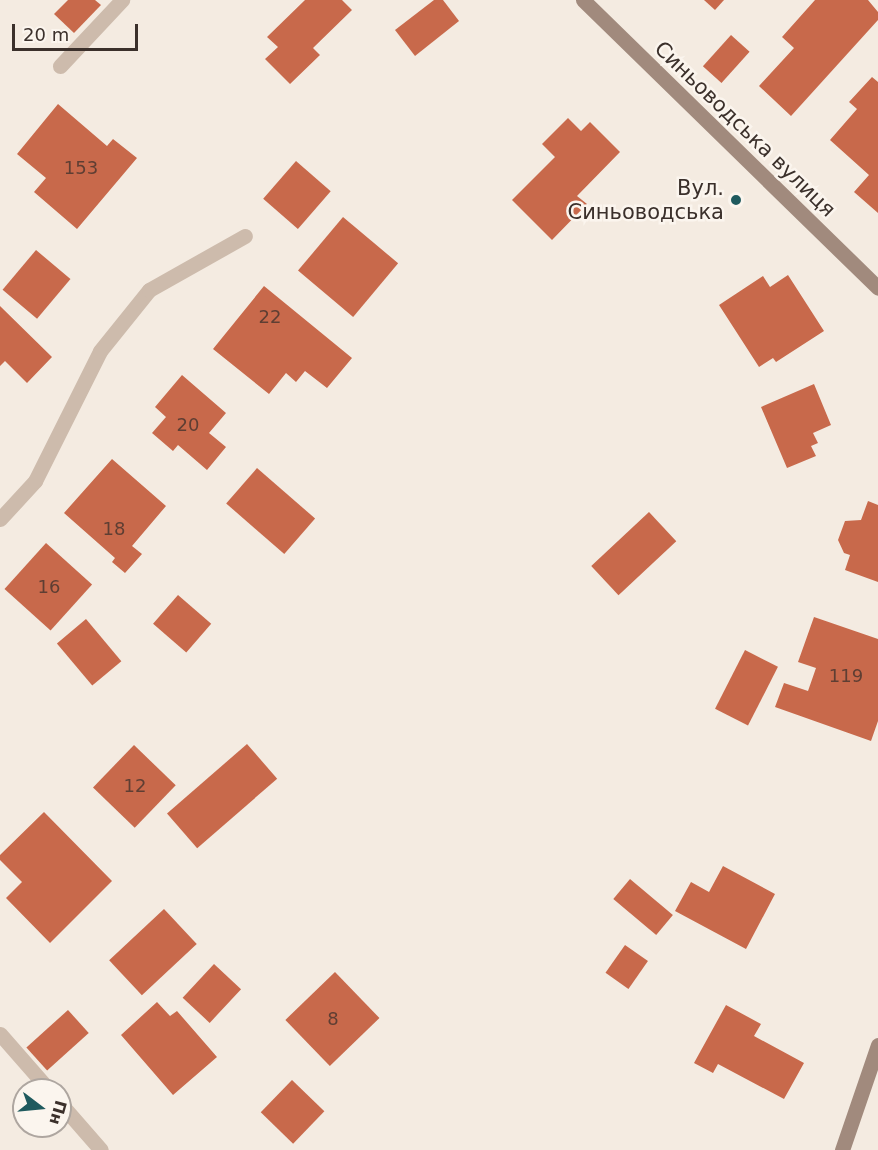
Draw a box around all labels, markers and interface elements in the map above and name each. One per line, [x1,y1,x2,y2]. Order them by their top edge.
scale bar [15,12,141,50]
text: 20 m [23,24,69,45]
street label: Синьоводська вулиця [649,36,841,222]
house number: 153 [64,157,98,179]
place label: Вул. Синьоводська [568,175,724,225]
marker: Вул. Синьоводська [729,193,743,207]
house number: 22 [259,306,281,328]
house number: 20 [177,414,199,436]
house number: 18 [103,518,125,540]
house number: 16 [38,576,60,598]
house number: 119 [829,665,863,687]
house number: 12 [124,775,146,797]
house number: 8 [327,1008,339,1030]
north arrow [12,1078,72,1138]
text: Пн [45,1098,70,1127]

